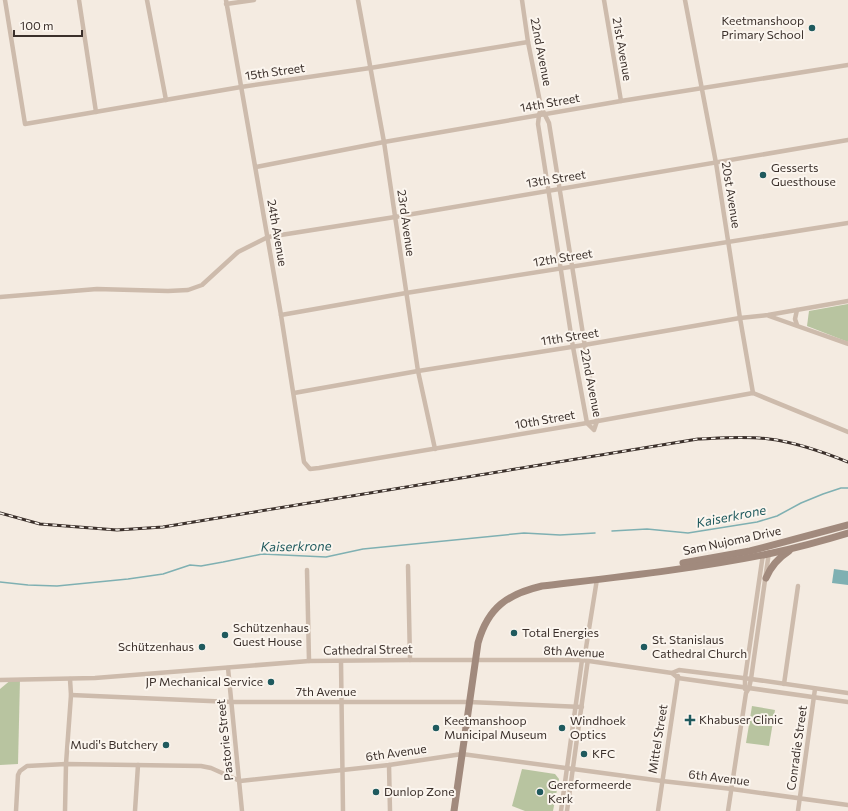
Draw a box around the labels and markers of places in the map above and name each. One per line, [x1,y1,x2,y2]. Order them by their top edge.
place label: Keetmanshoop Primary School [721,13,804,41]
marker: Keetmanshoop Primary School [807,23,817,33]
place label: Gesserts Guesthouse [771,160,836,188]
marker: Gesserts Guesthouse [758,170,768,180]
place label: Schützenhaus Guest House [233,620,309,648]
place label: Total Energies [522,625,599,639]
marker: Total Energies [509,628,519,638]
marker: Schützenhaus Guest House [220,630,230,640]
place label: St. Stanislaus Cathedral Church [652,632,747,660]
place label: Schützenhaus [118,639,194,653]
marker: Schützenhaus [197,642,207,652]
marker: St. Stanislaus Cathedral Church [639,642,649,652]
place label: JP Mechanical Service [146,674,263,689]
marker: JP Mechanical Service [266,677,276,687]
place label: Khabuser Clinic [699,712,783,726]
place label: Keetmanshoop Municipal Museum [444,713,547,741]
place label: Windhoek Optics [570,713,627,741]
marker: Khabuser Clinic [684,714,696,726]
marker: Keetmanshoop Municipal Museum [431,723,441,733]
marker: Windhoek Optics [557,723,567,733]
place label: Mudi's Butchery [70,737,158,751]
marker: Mudi's Butchery [161,740,171,750]
place label: KFC [592,746,615,760]
marker: KFC [579,749,589,759]
place label: Gereformeerde Kerk [548,777,631,805]
place label: Dunlop Zone [384,784,454,798]
marker: Dunlop Zone [371,787,381,797]
marker: Gereformeerde Kerk [535,787,545,797]

